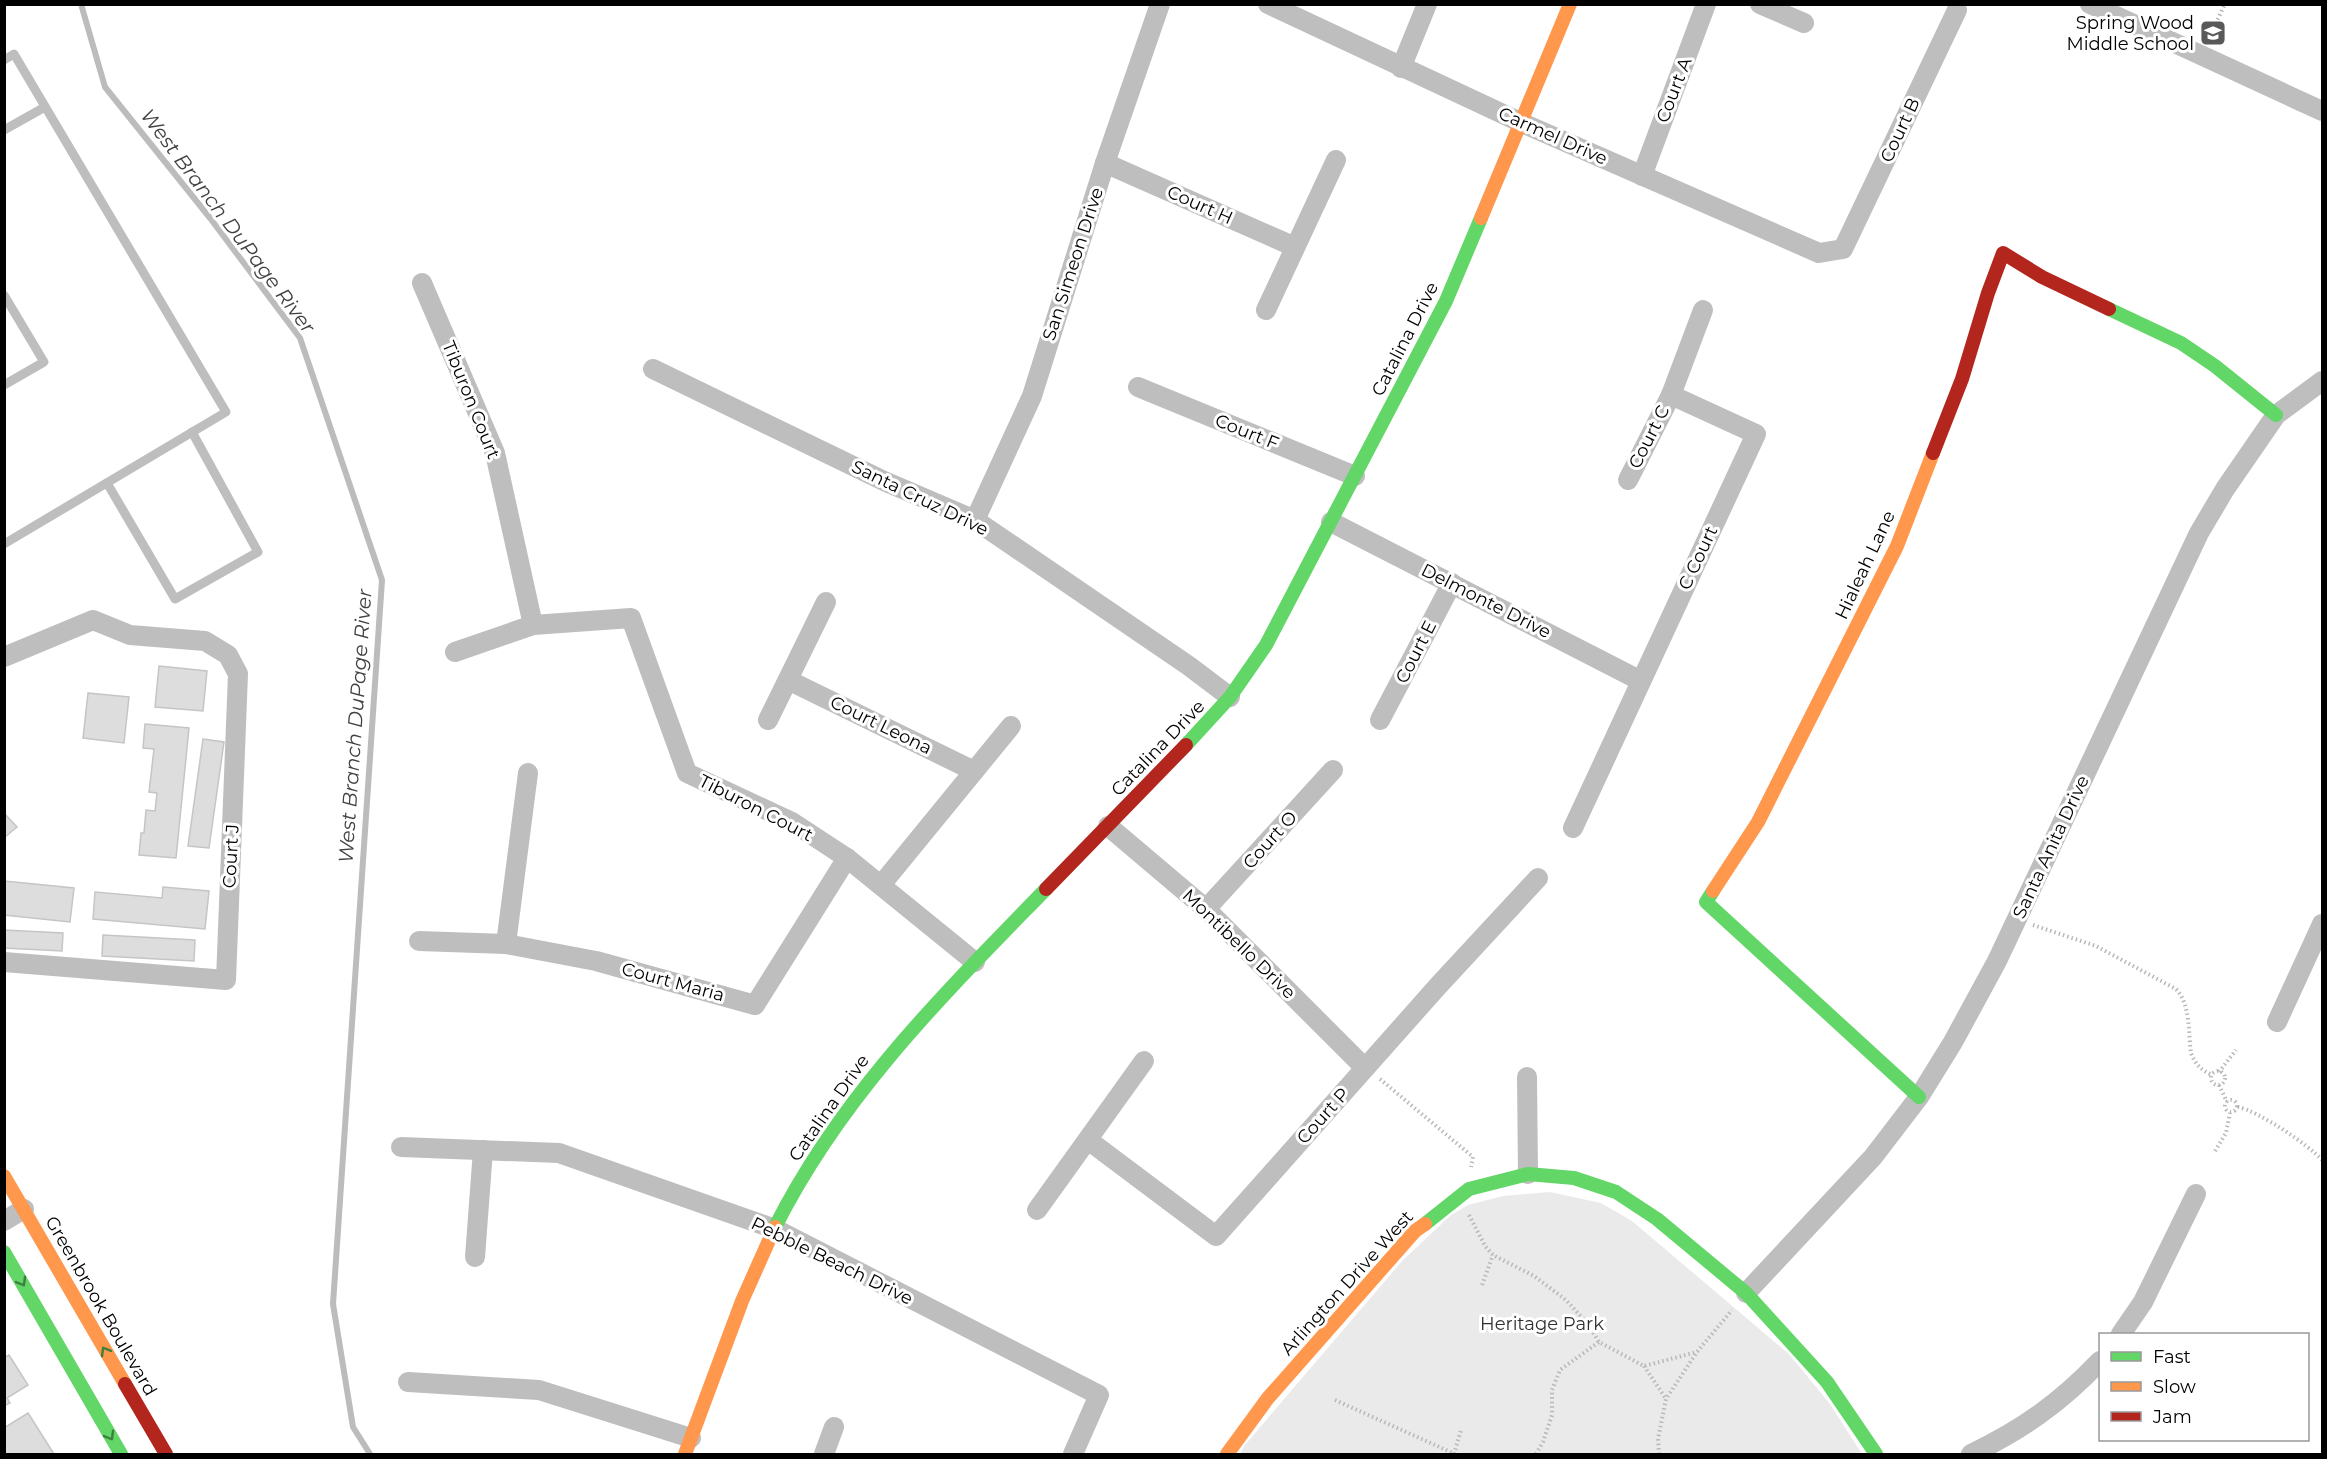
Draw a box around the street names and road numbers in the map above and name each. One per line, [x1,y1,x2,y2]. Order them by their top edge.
street label: Court A [1652,54,1697,126]
street label: Court B [1875,94,1925,166]
street label: Carmel Drive [1495,102,1611,170]
street label: Court H [1164,181,1236,229]
street label: San Simeon Drive [1038,185,1108,343]
street label: Catalina Drive [1367,278,1443,400]
street label: Tiburon Court [437,338,505,462]
street label: Court C [1624,401,1674,472]
street label: Court F [1212,409,1282,455]
street label: Santa Cruz Drive [848,455,992,541]
street label: Hialeah Lane [1830,507,1900,623]
street label: C Court [1674,523,1722,593]
street label: Delmonte Drive [1417,559,1555,643]
street label: Court E [1391,617,1441,687]
street label: Court Leona [826,691,936,759]
street label: Catalina Drive [1107,695,1209,801]
street label: Tiburon Court [695,770,817,846]
street label: Santa Anita Drive [2008,772,2094,922]
street label: Court O [1238,806,1302,874]
street label: Court J [218,823,244,889]
street label: Montibello Drive [1178,884,1300,1004]
street label: Court Maria [619,958,727,1006]
street label: Catalina Drive [784,1050,874,1166]
street label: Court P [1292,1083,1354,1149]
street label: Arlington Drive West [1276,1206,1418,1360]
street label: Greenbrook Boulevard [41,1212,161,1400]
street label: Pebble Beach Drive [748,1212,917,1310]

